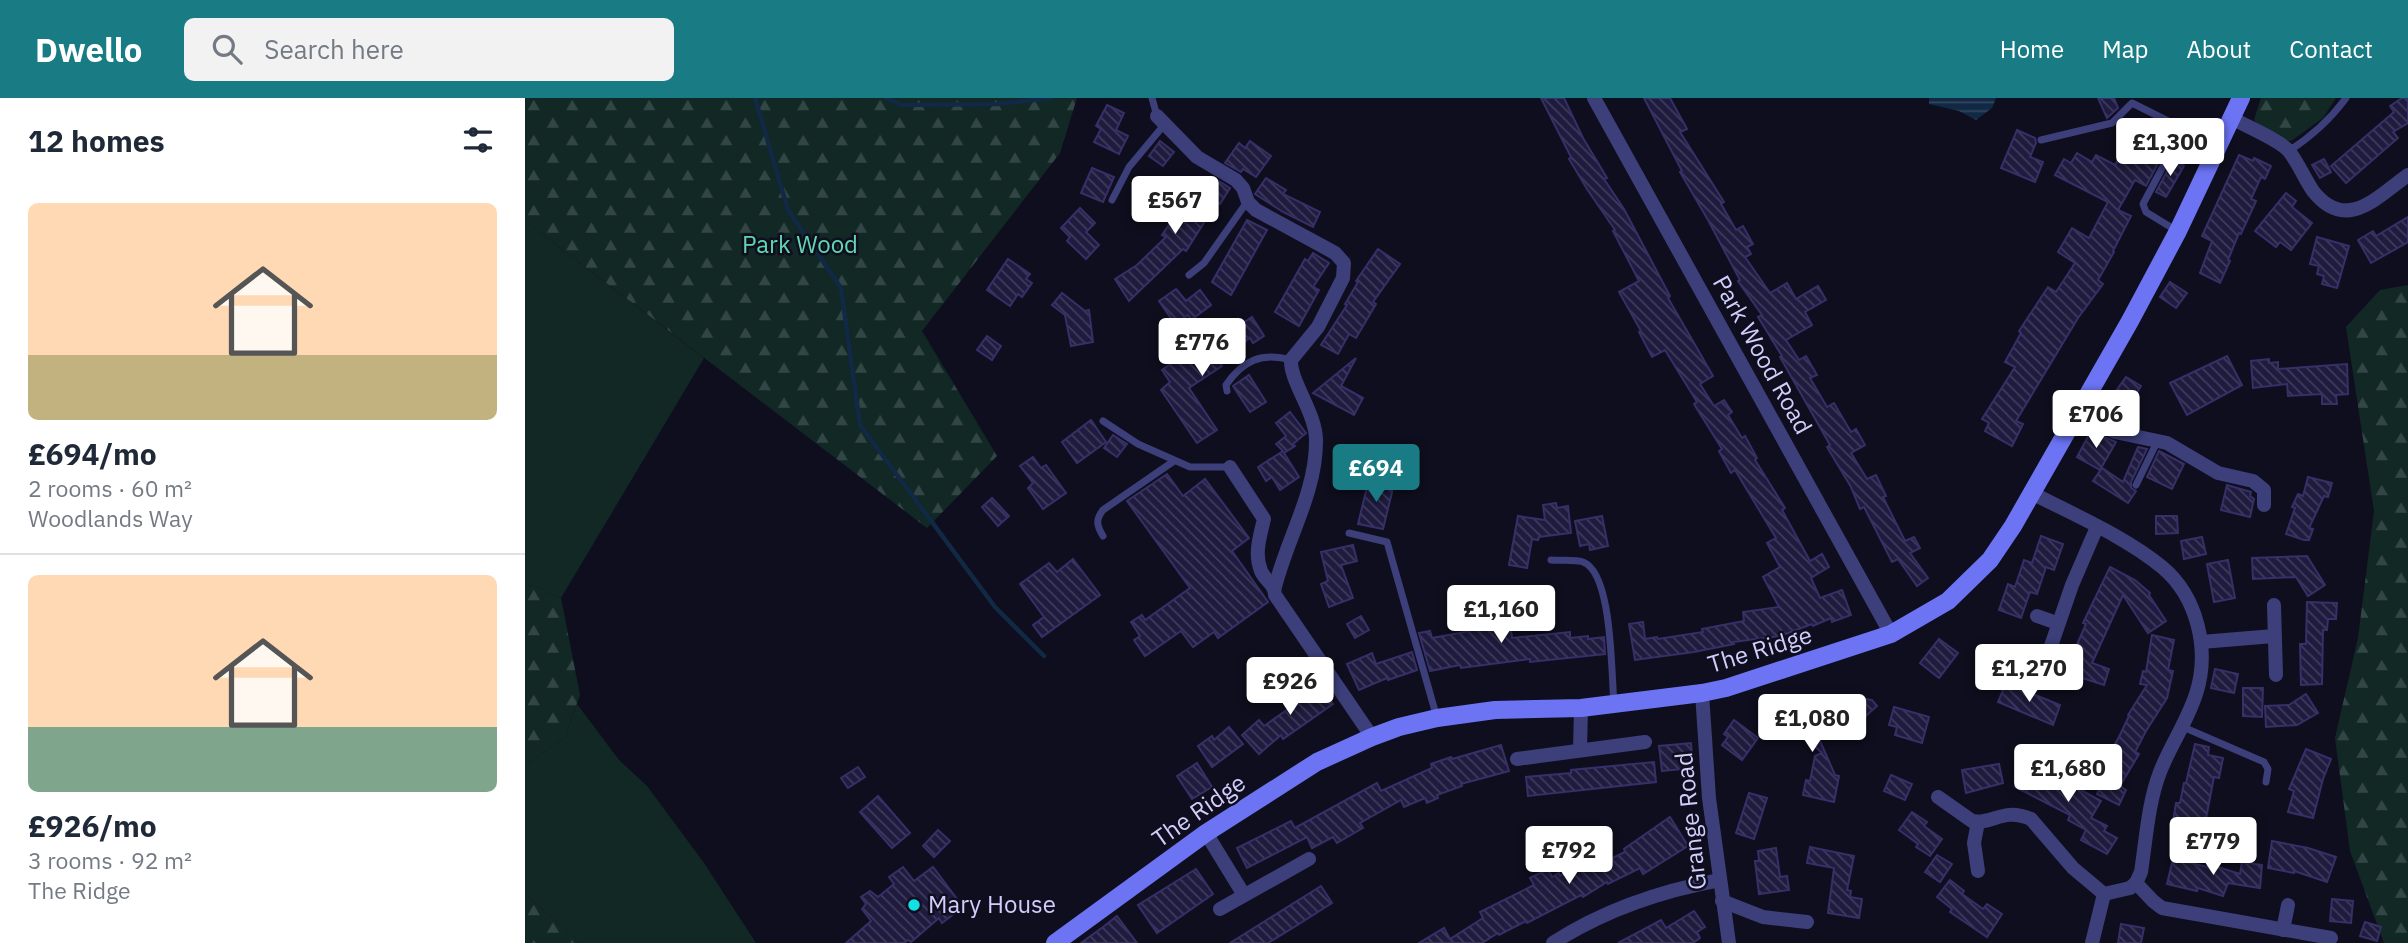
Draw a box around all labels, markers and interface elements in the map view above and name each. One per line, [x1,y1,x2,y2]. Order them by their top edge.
search box [184,18,674,81]
text: Dwello [35,28,142,71]
icon: search [208,30,246,68]
text: Search here [264,32,404,66]
text: Home [2000,33,2064,65]
text: Map [2102,33,2148,65]
text: About [2186,33,2251,65]
text: Contact [2289,33,2373,65]
pin: £1,300 [2113,118,2227,178]
text: 12 homes [28,121,165,160]
icon: filters [459,121,497,159]
text: £1,300 [2132,126,2208,156]
pin: £567 [1134,176,1216,236]
text: £567 [1148,184,1202,214]
park label: Park Wood [742,228,858,260]
icon: home [200,248,326,374]
street label: Park Wood Road [1706,269,1820,440]
pin: £776 [1161,318,1243,378]
text: £776 [1175,326,1229,356]
pin: £706 [2055,390,2137,450]
text: £706 [2069,398,2123,428]
text: £694/mo [28,434,157,473]
pin: £694 [1335,444,1417,504]
text: £694 [1349,452,1403,482]
text: 2 rooms · 60 m² [28,473,192,503]
text: Woodlands Way [28,503,193,533]
pin: £1,160 [1444,586,1558,645]
text: £1,160 [1463,593,1539,623]
street label: The Ridge [1704,618,1816,680]
icon: home [200,620,326,746]
pin: £1,270 [1972,644,2086,704]
text: £1,270 [1991,652,2067,682]
pin: £926 [1249,658,1331,717]
text: £926 [1263,665,1317,695]
pin: £1,080 [1755,694,1869,754]
text: £1,080 [1774,702,1850,732]
pin: £1,680 [2011,744,2125,804]
street label: Grange Road [1667,751,1713,892]
text: £1,680 [2030,752,2106,782]
street label: The Ridge [1145,766,1252,854]
text: £926/mo [28,806,157,845]
pin: £779 [2172,818,2254,877]
text: £779 [2186,825,2240,855]
pin: £792 [1528,826,1610,886]
text: £792 [1542,834,1596,864]
text: 3 rooms · 92 m² [28,845,192,875]
text: The Ridge [28,875,131,905]
place label: Mary House [928,888,1056,920]
marker: Mary House [906,897,922,913]

